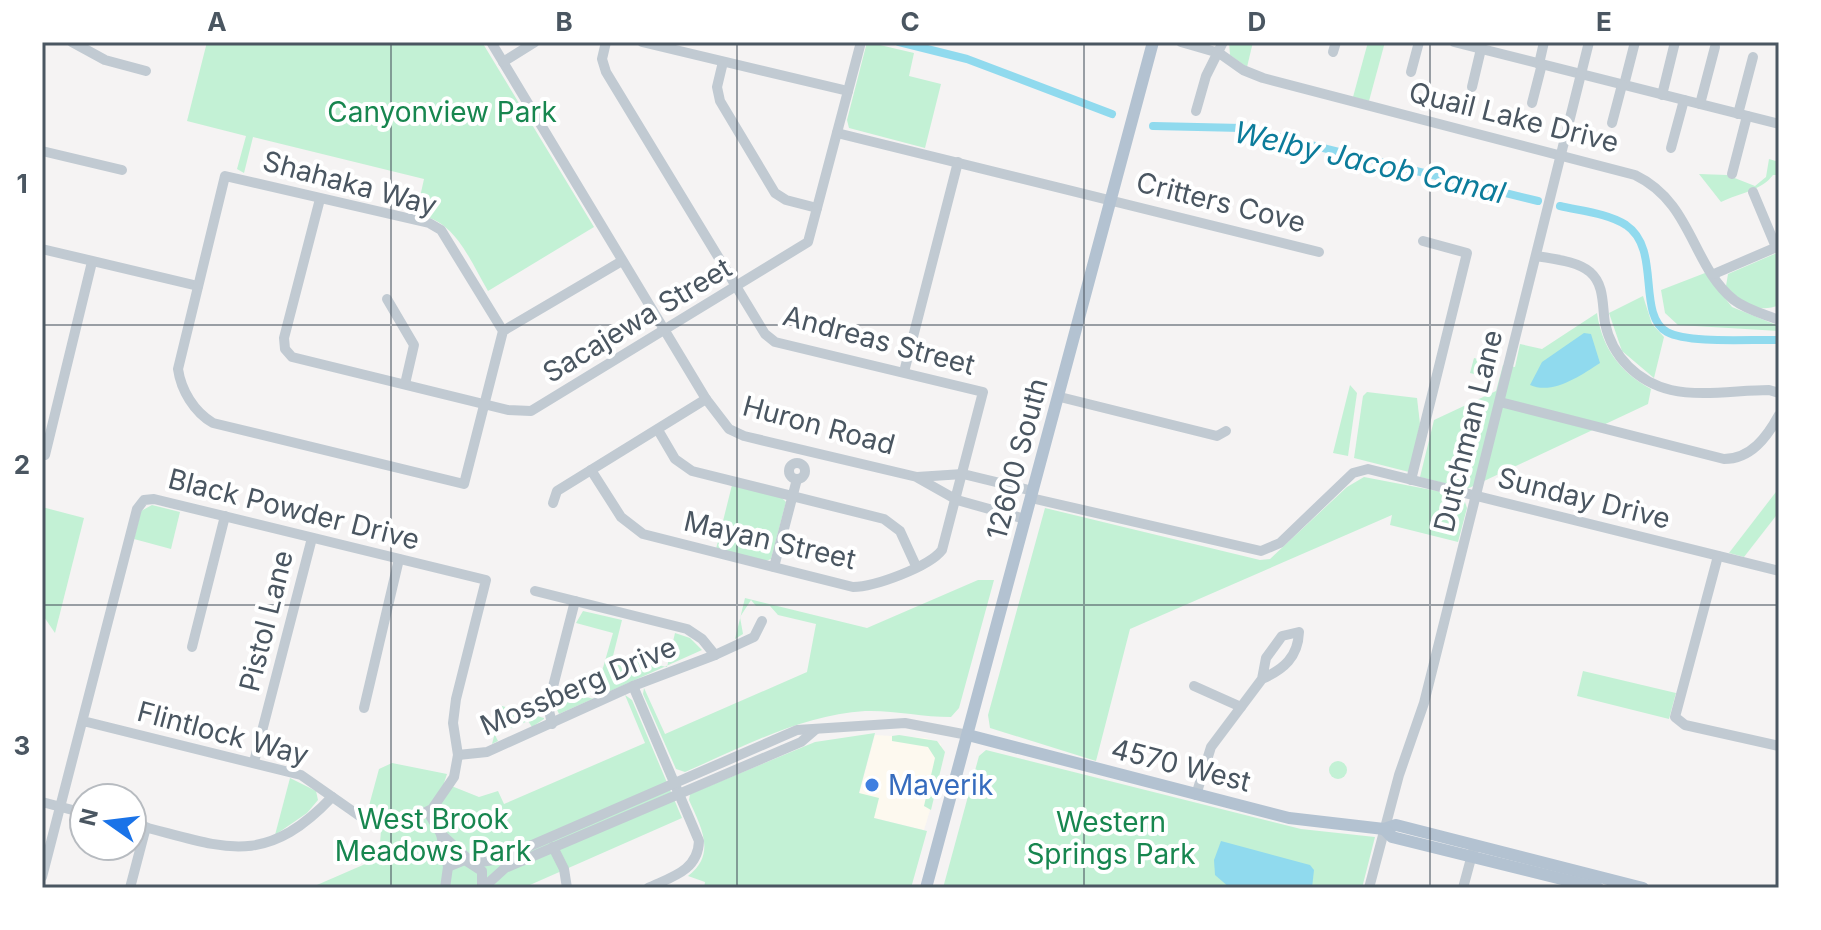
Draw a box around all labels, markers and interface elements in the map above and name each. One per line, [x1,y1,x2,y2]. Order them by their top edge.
text: A [207,6,227,37]
text: B [555,6,573,37]
text: C [900,6,920,37]
text: D [1248,6,1266,37]
text: E [1596,6,1612,37]
street label: Quail Lake Drive [1406,74,1622,160]
park label: Canyonview Park [327,95,557,129]
water label: Welby Jacob Canal [1231,113,1510,211]
street label: Shahaka Way [259,143,441,223]
street label: Critters Cove [1133,165,1309,239]
text: 1 [16,168,28,199]
street label: Sacajewa Street [537,250,737,390]
street label: Andreas Street [779,298,979,382]
street label: Dutchman Lane [1426,326,1510,536]
street label: 12600 South [979,374,1055,544]
street label: Huron Road [739,388,899,462]
text: 2 [14,449,30,480]
street label: Sunday Drive [1494,460,1674,536]
street label: Black Powder Drive [165,461,423,557]
street label: Mayan Street [681,504,859,576]
street label: Pistol Lane [232,547,300,695]
street label: Mossberg Drive [475,629,681,743]
street label: Flintlock Way [134,694,312,772]
text: 3 [14,730,30,761]
street label: 4570 West [1108,731,1254,799]
place label: Maverik [888,768,993,802]
marker: Maverik [863,776,881,794]
north arrow [68,782,148,862]
park label: West Brook Meadows Park [335,802,531,868]
park label: Western Springs Park [1026,805,1196,871]
text: N [74,806,103,828]

